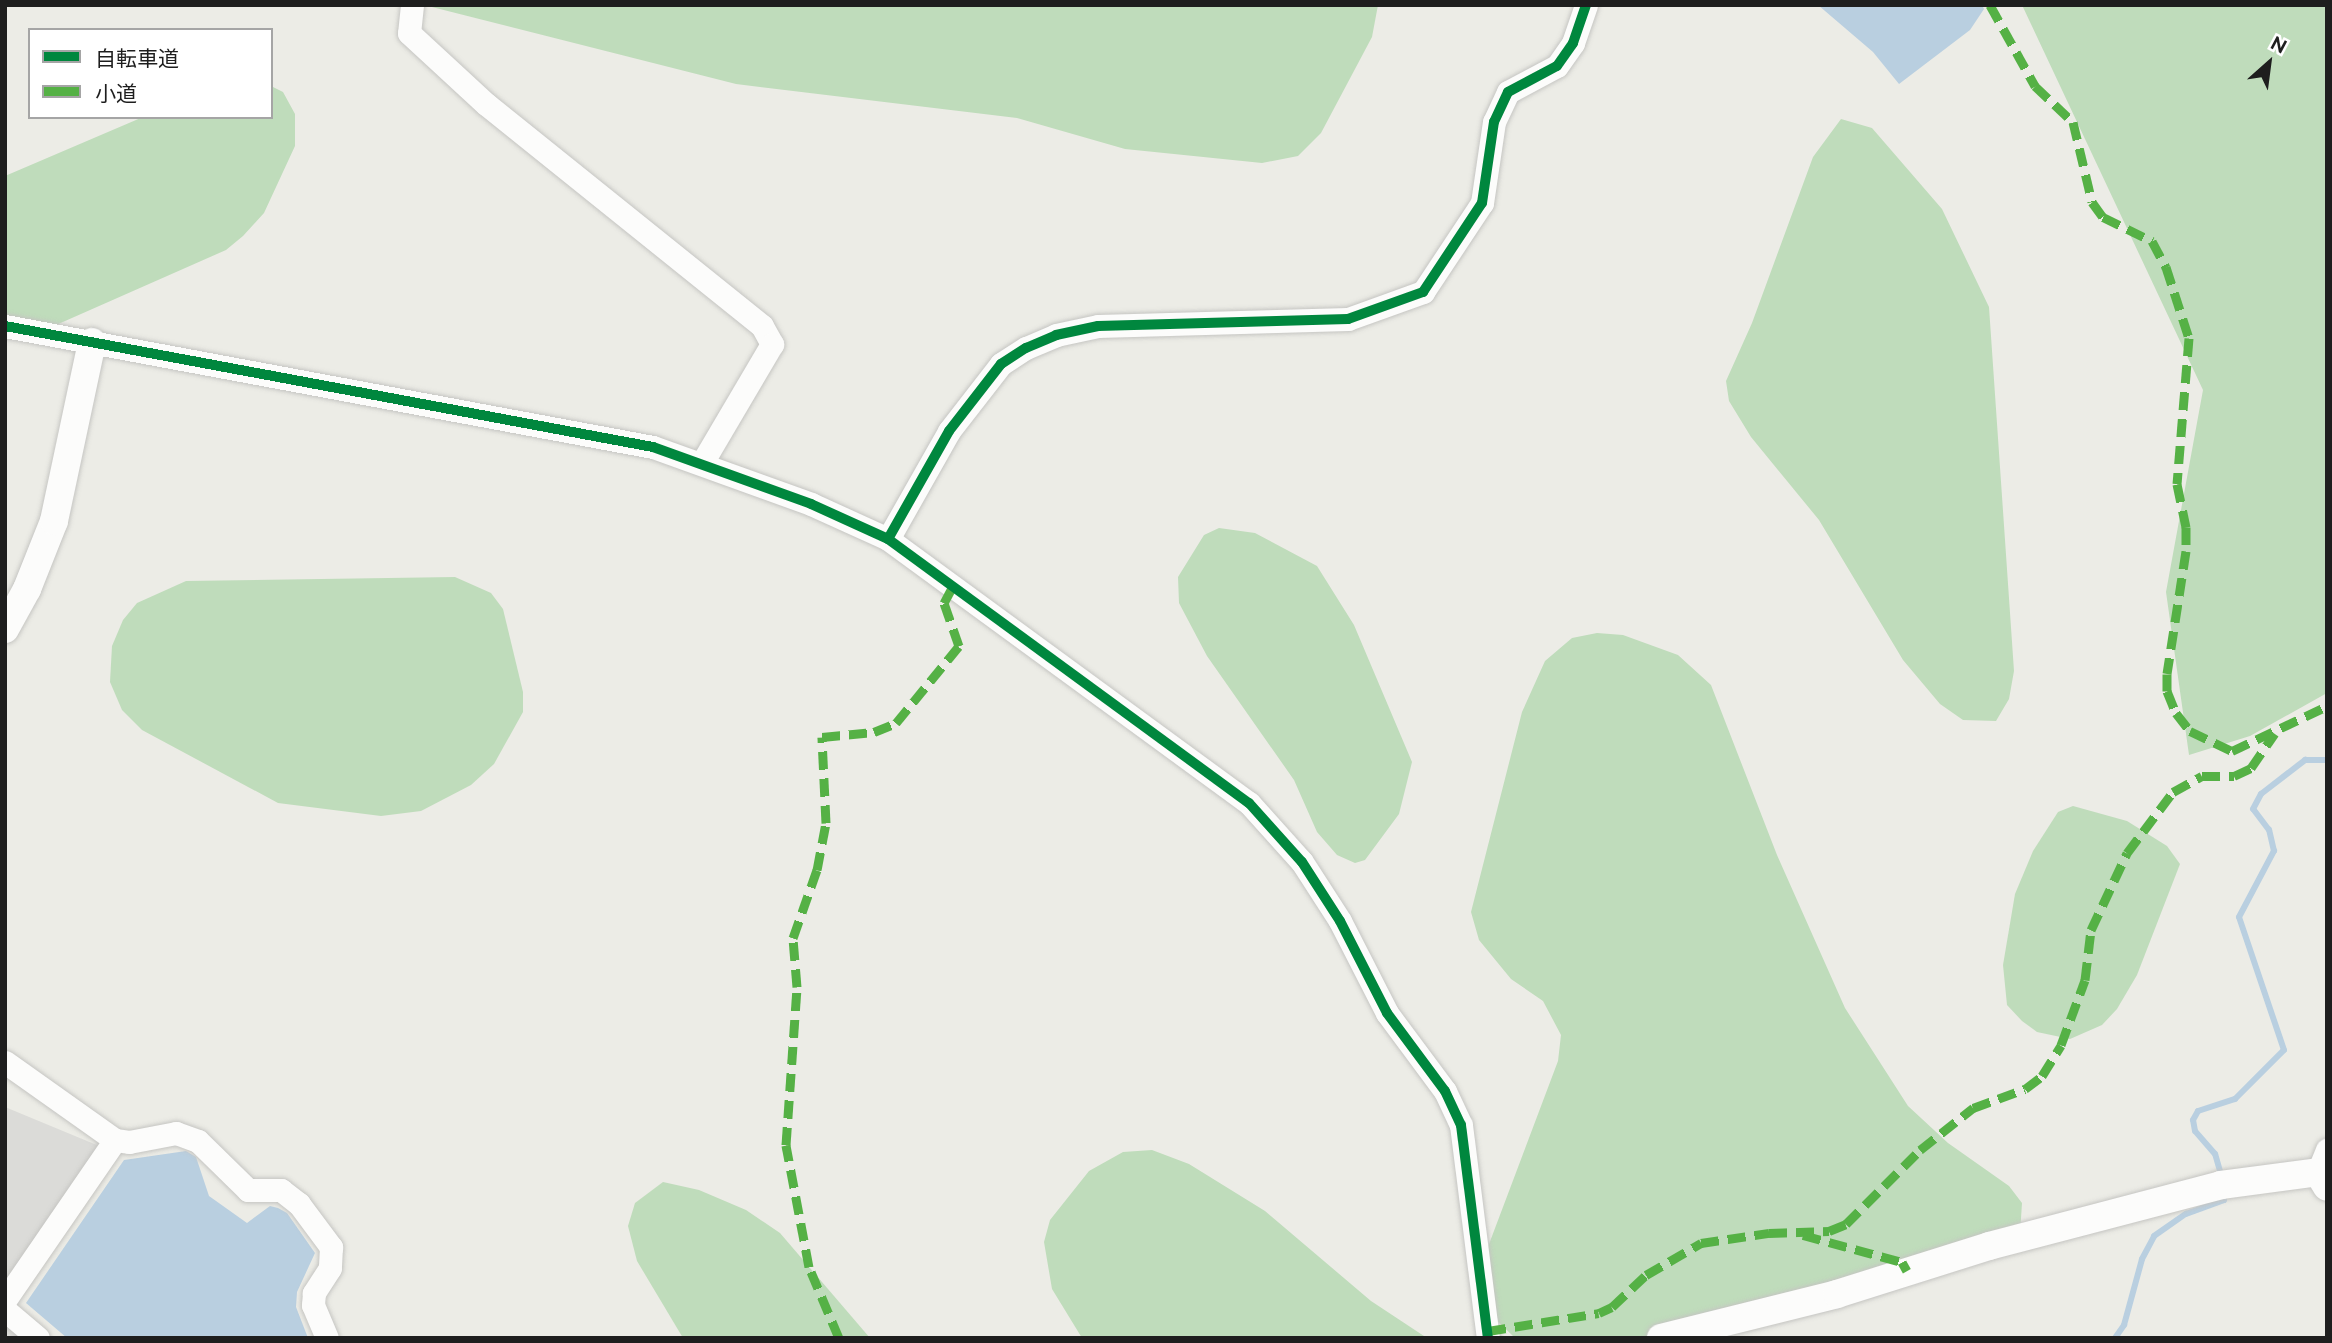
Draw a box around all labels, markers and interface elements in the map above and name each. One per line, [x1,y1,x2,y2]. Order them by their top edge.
legend [28,28,273,119]
north arrow [2234,28,2304,98]
text: N [2267,31,2290,58]
text: 自転車道 [95,46,179,71]
text: 小道 [95,81,137,106]

